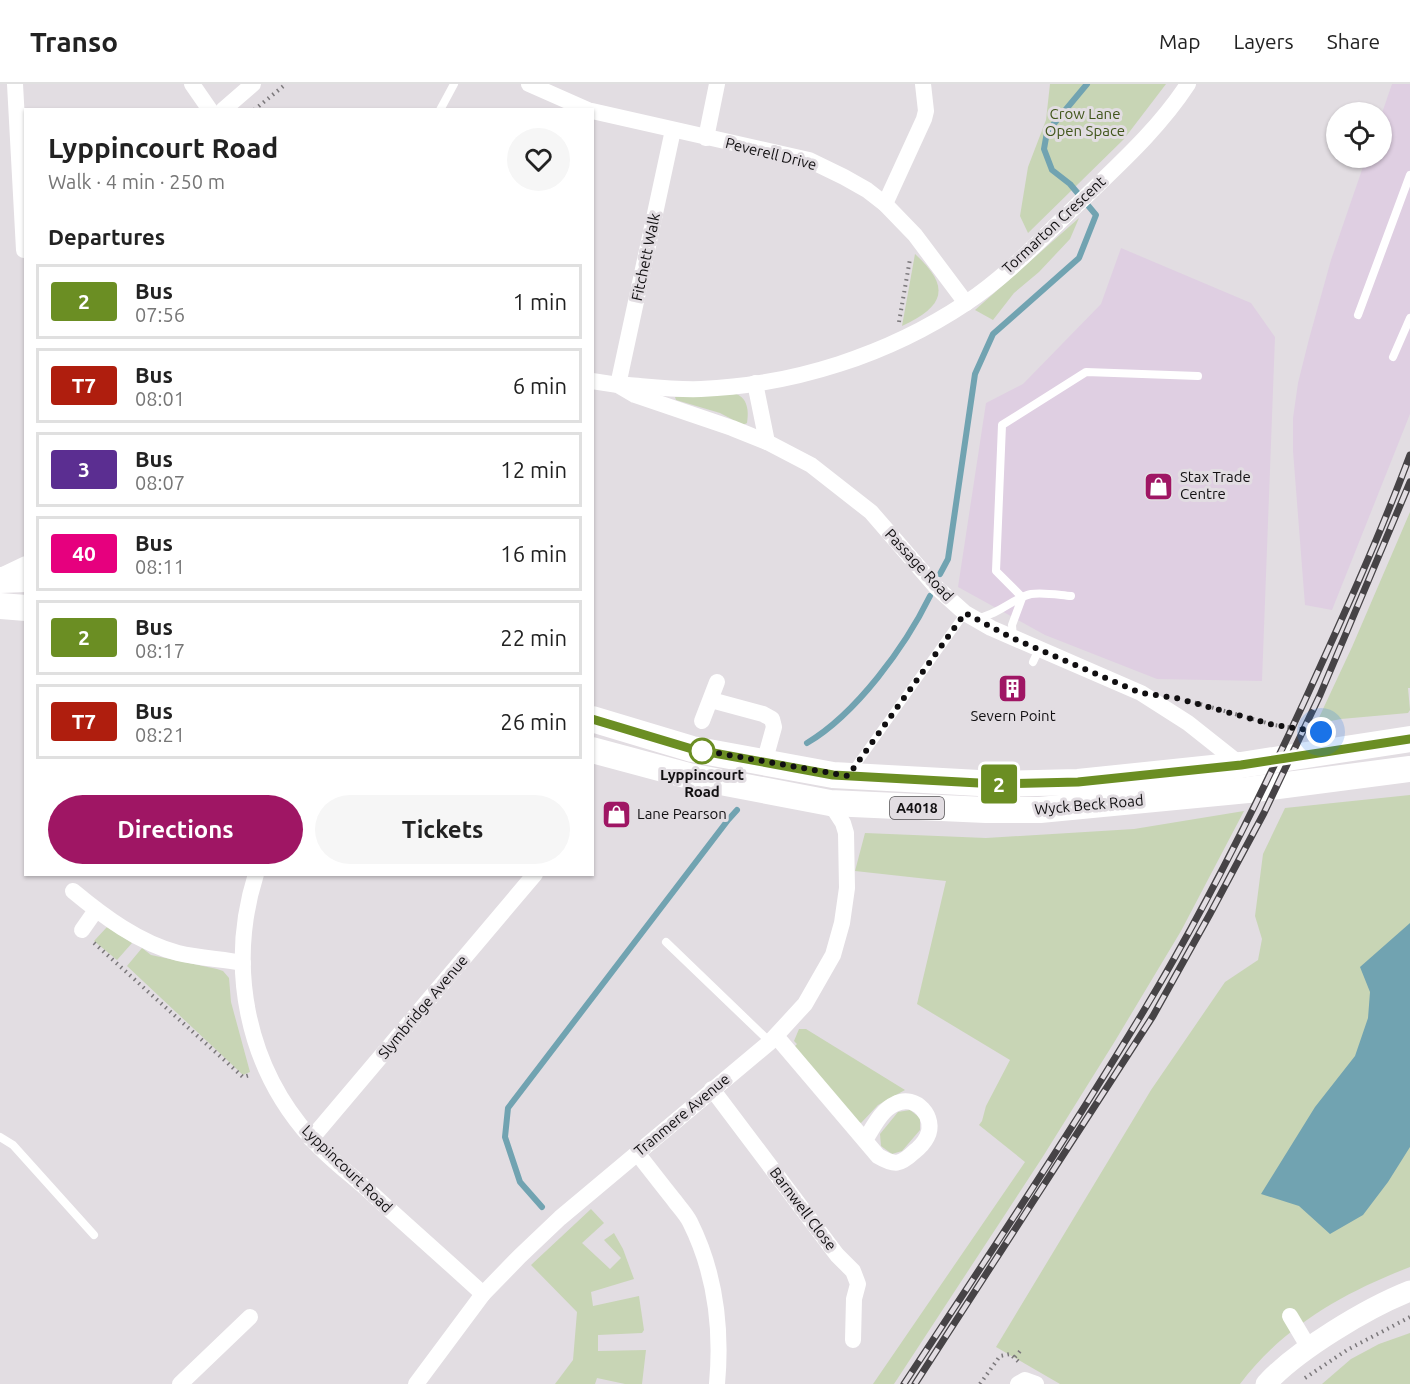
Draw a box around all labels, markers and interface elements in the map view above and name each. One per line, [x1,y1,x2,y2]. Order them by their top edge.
text: Transo [30,26,118,57]
text: Map [1159,29,1200,53]
text: Layers [1233,29,1294,53]
text: Share [1327,29,1380,53]
map controls [1326,102,1392,168]
button: locate [1326,102,1392,168]
park label: Crow Lane Open Space [1045,105,1125,139]
button: heart [507,128,570,191]
text: Lyppincourt Road [48,132,278,163]
street label: Peverell Drive [724,134,818,173]
text: Walk · 4 min · 250 m [48,170,225,193]
street label: Tormarton Crescent [999,173,1109,277]
street label: Fitchett Walk [628,211,663,302]
text: Departures [48,224,165,249]
text: Bus [135,278,173,303]
text: 2 [78,289,90,313]
text: 1 min [513,289,567,314]
text: 07:56 [135,303,185,326]
text: Bus [135,362,173,387]
text: T7 [72,373,96,397]
text: 6 min [513,373,567,398]
text: 08:01 [135,387,185,410]
text: Bus [135,446,173,471]
text: 3 [78,457,90,481]
text: 12 min [500,457,567,482]
place label: Stax Trade Centre [1180,468,1251,502]
shop icon: Stax Trade Centre [1143,470,1175,502]
text: 08:07 [135,471,185,494]
street label: Passage Road [882,525,957,604]
text: Bus [135,530,173,555]
text: 40 [72,541,96,565]
text: 16 min [500,541,567,566]
text: 08:11 [135,555,185,578]
text: Bus [135,614,173,639]
text: 2 [78,625,90,649]
text: 22 min [500,625,567,650]
text: 08:17 [135,639,185,662]
building icon: Severn Point [997,673,1029,705]
text: Bus [135,698,173,723]
place label: Severn Point [970,707,1056,724]
text: T7 [72,709,96,733]
text: 26 min [500,709,567,734]
your location [1306,717,1336,747]
text: 08:21 [135,723,185,746]
marker: Lyppincourt Road [689,738,715,764]
line badge: 2 [980,764,1018,804]
place label: Lyppincourt Road [660,766,745,800]
text: 2 [993,772,1005,796]
street label: Wyck Beck Road [1034,791,1144,818]
button: Directions [48,795,303,864]
button: Tickets [315,795,570,864]
road number: A4018 [890,797,944,819]
shop icon: Lane Pearson [600,798,632,830]
place label: Lane Pearson [637,805,727,822]
street label: Slymbridge Avenue [374,952,471,1062]
street label: Tranmere Avenue [631,1070,733,1159]
street label: Lyppincourt Road [299,1121,396,1216]
street label: Barnwell Close [767,1164,840,1253]

